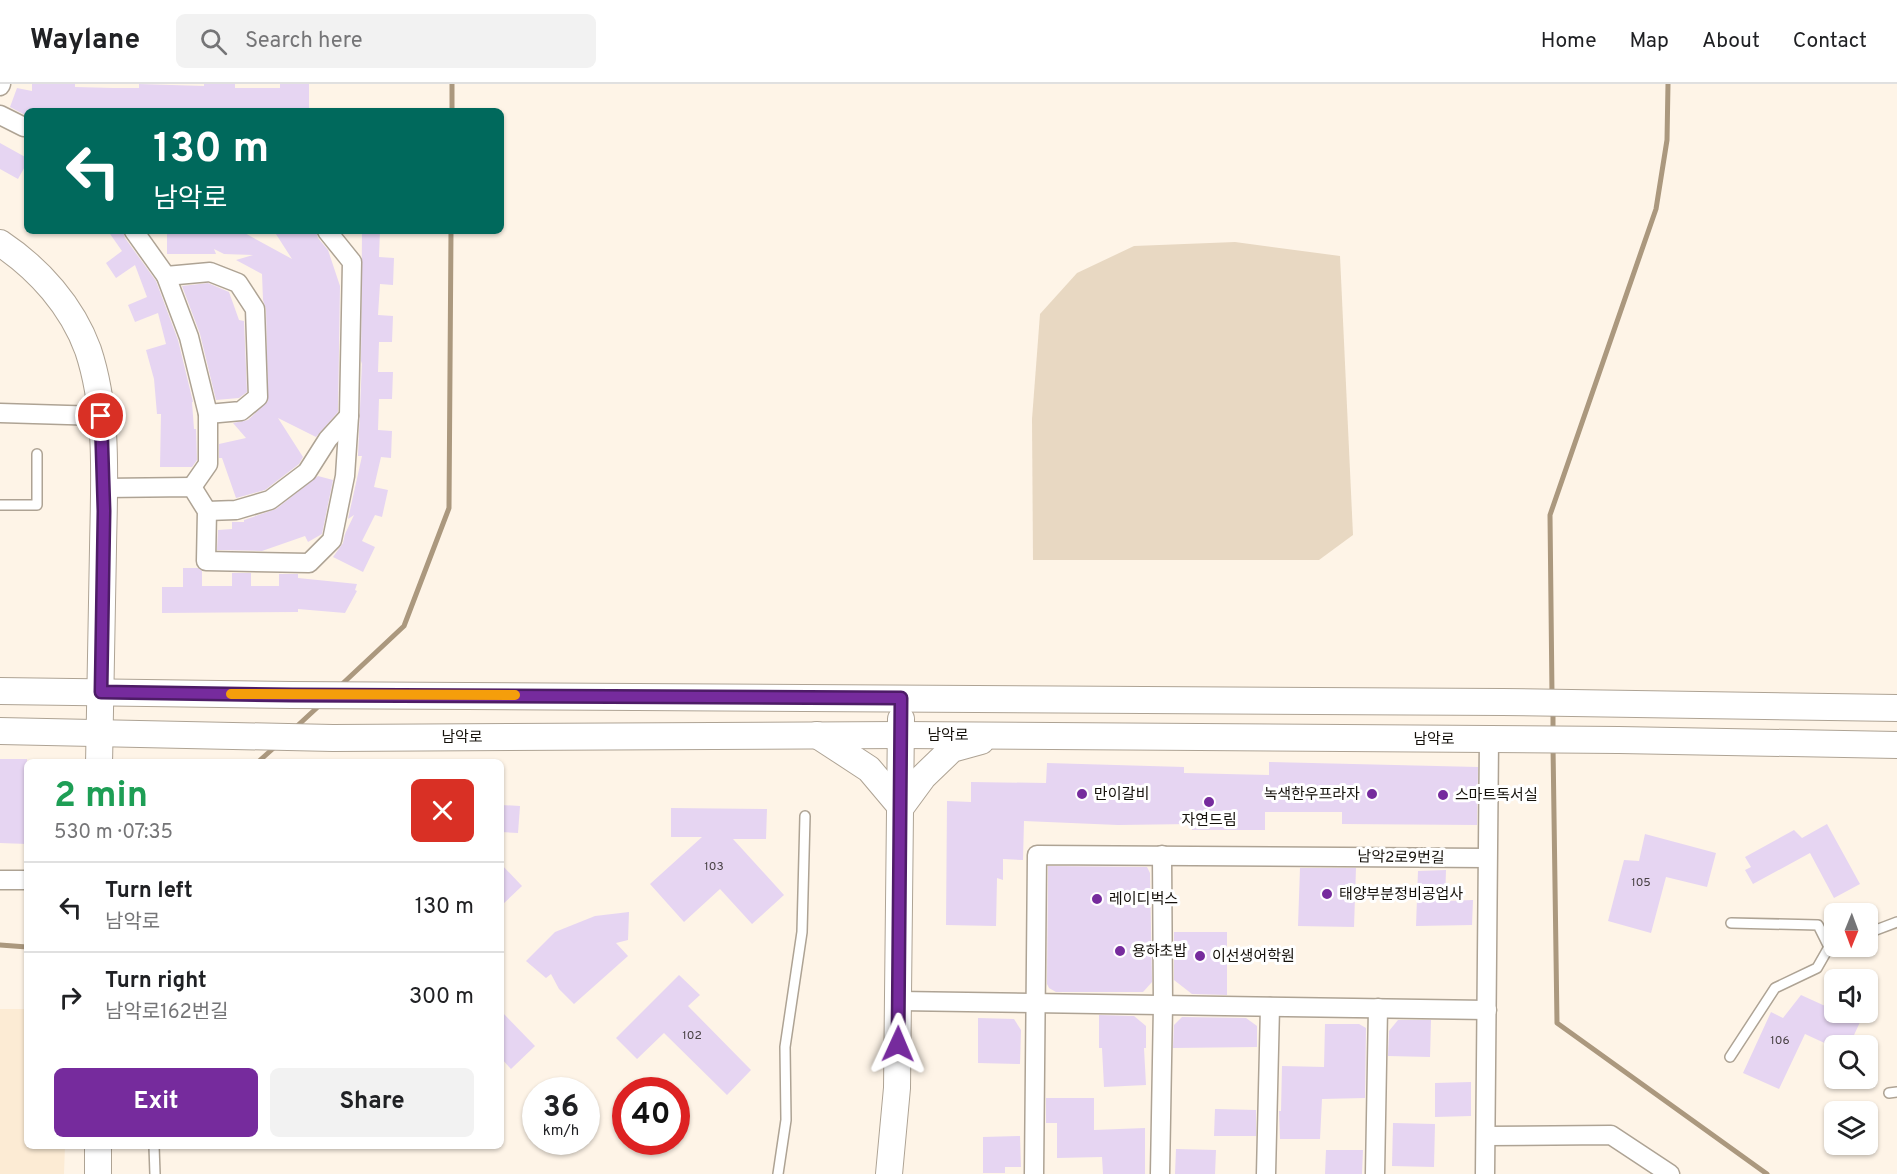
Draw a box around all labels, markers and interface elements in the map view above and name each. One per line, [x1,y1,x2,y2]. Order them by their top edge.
search box [176,14,596,68]
text: Waylane [30,23,140,59]
icon: search [197,25,230,58]
text: Search here [245,28,363,55]
text: Home [1541,28,1597,55]
text: Map [1630,28,1669,55]
text: About [1702,28,1760,55]
text: Contact [1793,28,1867,55]
text: 130 m [153,124,269,177]
icon: left [54,132,132,210]
text: 남악로 [153,183,228,217]
pin [75,390,126,441]
icon: arrive [84,399,117,432]
street label: 남악로 [927,727,969,746]
street label: 남악로 [441,729,483,748]
street label: 남악로 [1413,731,1455,750]
text: 2 min [54,774,148,820]
button: close [411,779,474,842]
place label: 만이갈비 [1094,786,1149,805]
place label: 녹색한우프라자 [1263,786,1360,805]
marker: 만이갈비 [1075,787,1089,801]
marker: 녹색한우프라자 [1365,787,1379,801]
place label: 스마트독서실 [1455,787,1538,806]
marker: 스마트독서실 [1436,788,1450,802]
marker: 자연드림 [1202,795,1216,809]
place label: 자연드림 [1181,812,1237,831]
text: 530 m · 07:35 [54,820,173,846]
street label: 남악2로9번길 [1357,848,1445,869]
house number: 103 [704,859,724,875]
house number: 105 [1631,875,1651,891]
text: Turn left [105,878,193,905]
place label: 태양부분정비공업사 [1339,886,1463,905]
marker: 태양부분정비공업사 [1320,887,1334,901]
icon: left [54,891,87,924]
place label: 레이디벅스 [1109,891,1178,910]
marker: 레이디벅스 [1090,892,1104,906]
text: 130 m [415,894,474,921]
north arrow [1824,903,1878,957]
map controls [1824,903,1878,1155]
text: 남악로 [105,910,160,936]
place label: 용하초밥 [1132,943,1187,962]
marker: 용하초밥 [1113,944,1127,958]
place label: 이선생어학원 [1212,947,1295,967]
marker: 이선생어학원 [1193,949,1207,963]
text: Turn right [105,968,207,995]
button: sound [1824,969,1878,1023]
icon: right [54,981,87,1014]
text: 300 m [409,984,474,1011]
text: 남악로162번길 [105,1000,229,1026]
position arrow [866,1012,930,1076]
house number: 102 [682,1028,702,1044]
house number: 106 [1770,1033,1790,1049]
button: search [1824,1035,1878,1089]
button: Exit [54,1068,258,1137]
button: Share [270,1068,474,1137]
speed limit sign: 40 [612,1077,690,1155]
text: 36 [543,1090,579,1127]
button: layers [1824,1101,1878,1155]
text: km/h [543,1122,579,1141]

